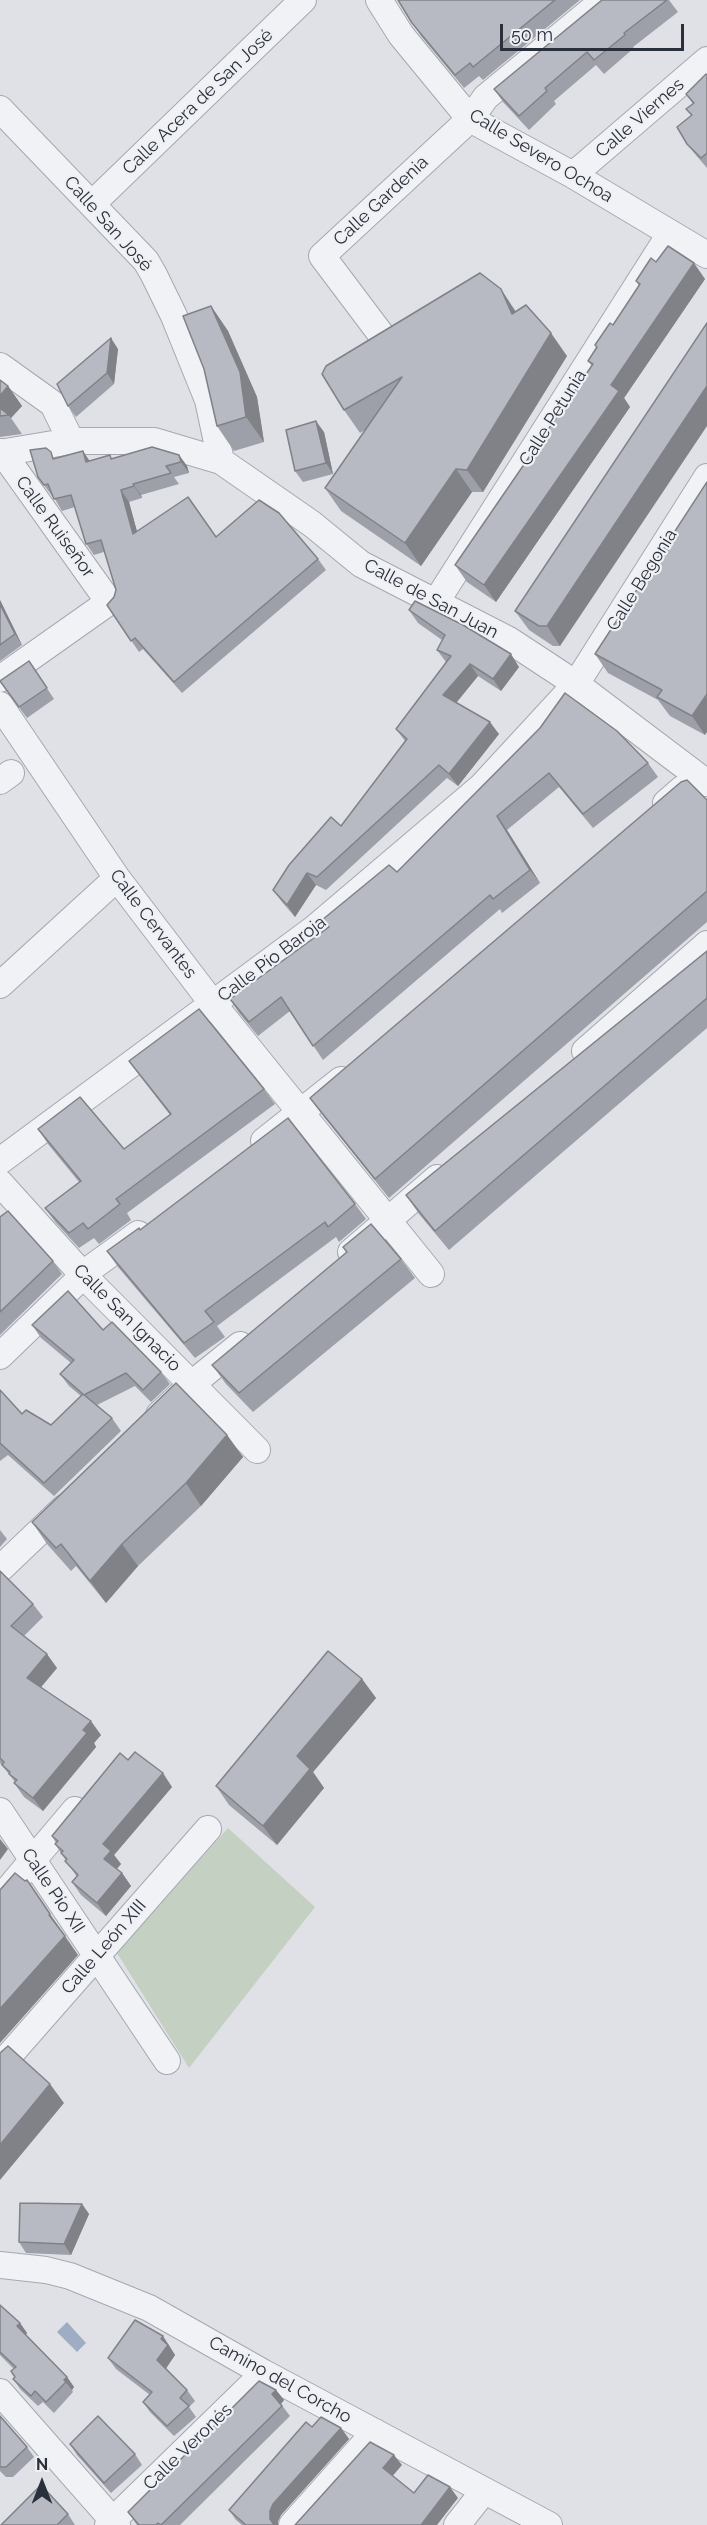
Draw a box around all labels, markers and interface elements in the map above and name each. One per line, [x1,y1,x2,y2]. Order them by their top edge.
scale bar [503,12,688,50]
text: 50 m [511,24,553,45]
street label: Calle Acera de San José [118,25,278,179]
street label: Calle Viernes [591,74,689,162]
street label: Calle Severo Ochoa [465,105,617,207]
street label: Calle Gardenia [329,152,433,250]
street label: Calle San José [59,172,157,276]
street label: Calle Petunia [515,366,591,470]
street label: Calle Ruiseñor [11,472,99,582]
street label: Calle Begonia [602,525,682,635]
street label: Calle de San Juan [360,555,502,643]
street label: Calle Cervantes [105,865,201,983]
street label: Calle Pío Baroja [214,911,330,1007]
street label: Calle San Ignacio [69,1260,185,1376]
street label: Calle Pío XII [17,1844,89,1938]
street label: Calle León XIII [57,1895,151,1999]
street label: Camino del Corcho [205,2332,355,2428]
street label: Calle Veronés [139,2399,237,2495]
north arrow [12,2453,72,2513]
text: N [36,2455,48,2474]

